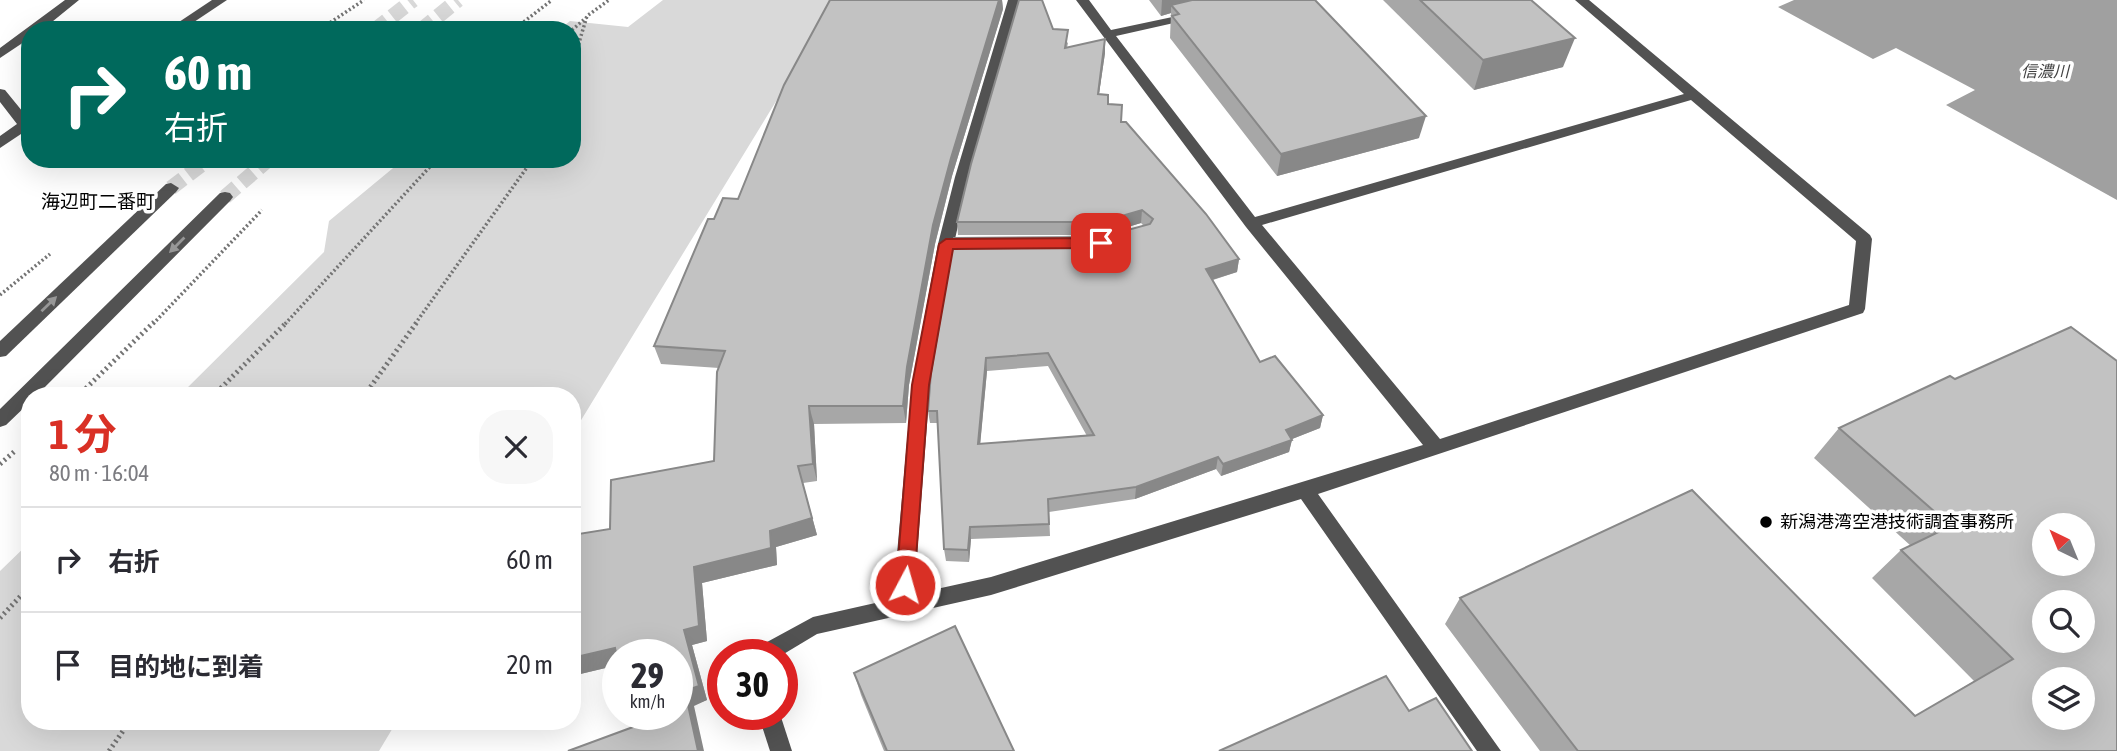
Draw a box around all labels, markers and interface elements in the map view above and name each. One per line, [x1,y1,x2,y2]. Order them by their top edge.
text: 60 m [164,44,252,100]
icon: right [49,49,140,140]
water label: 信濃川 [2021,62,2071,80]
text: 右折 [164,109,228,146]
district label: 海辺町二番町 [41,190,155,212]
pin [1071,213,1131,273]
icon: arrive [1082,224,1120,262]
one-way arrow [169,236,185,253]
one-way arrow [41,296,58,313]
text: 1 分 [49,410,117,458]
button: close [479,410,553,484]
text: 80 m · 16:04 [49,460,149,486]
place label: 新潟港湾空港技術調査事務所 [1780,511,2014,532]
north arrow [2032,513,2095,576]
map controls [2032,513,2095,730]
marker: 新潟港湾空港技術調査事務所 [1758,514,1774,530]
icon: right [49,541,87,579]
text: 60 m [506,545,553,575]
text: 右折 [108,547,160,577]
position arrow [868,548,942,622]
button: search [2032,590,2095,653]
speed limit sign: 30 [707,639,798,730]
icon: arrive [49,646,87,684]
text: 20 m [506,650,553,680]
text: 目的地に到着 [108,652,264,682]
text: 29 [631,655,664,695]
button: layers [2032,667,2095,730]
text: km/h [630,691,665,712]

